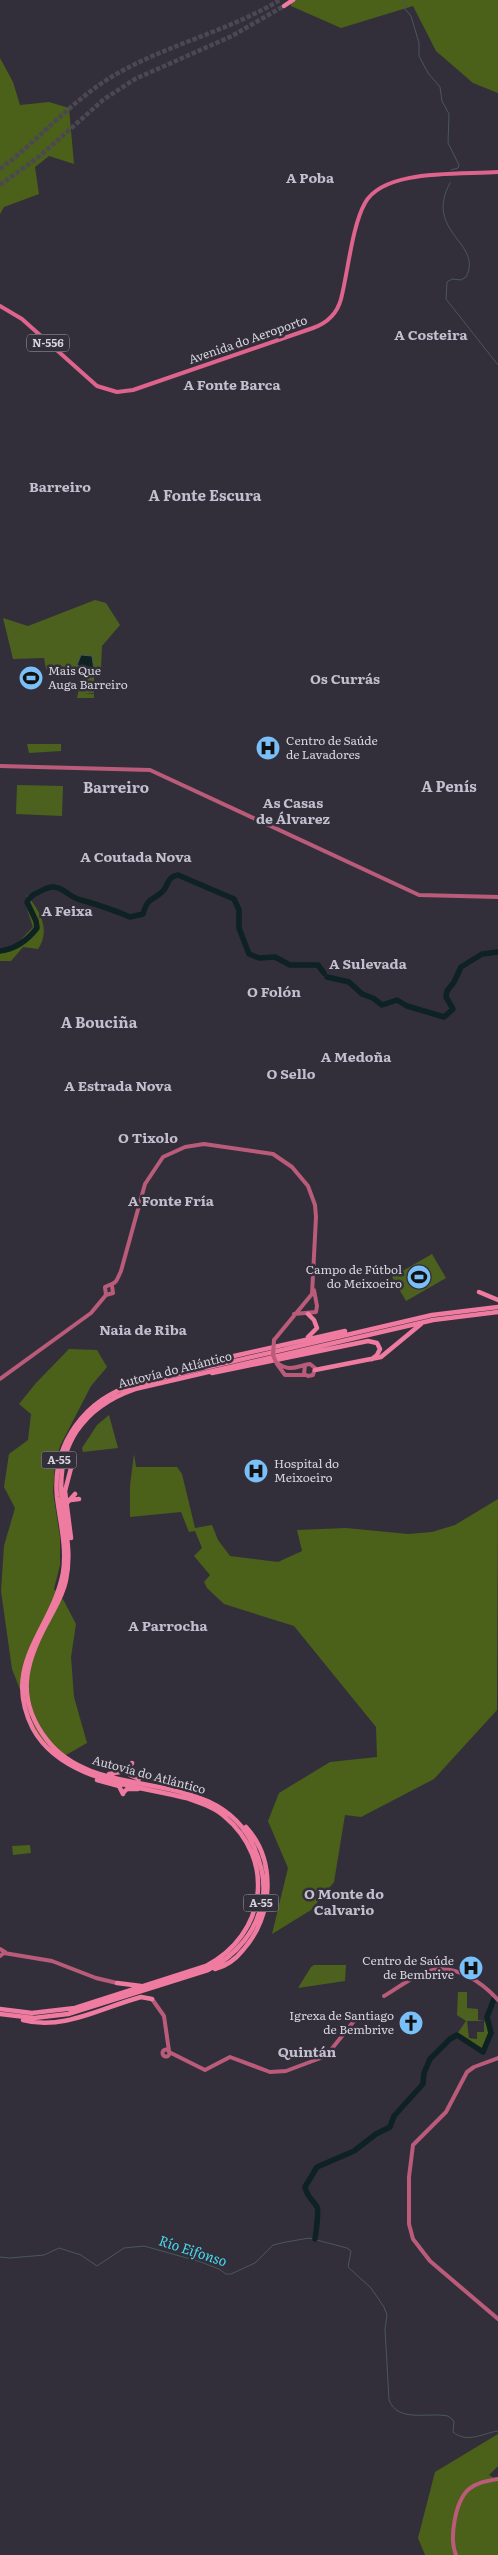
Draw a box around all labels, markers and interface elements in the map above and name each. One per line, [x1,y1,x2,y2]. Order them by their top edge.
district label: A Poba [286,167,335,187]
street label: Avenida do Aeroporto [186,310,310,368]
district label: A Costeira [394,324,469,344]
road number: N-556 [27,334,69,352]
district label: A Fonte Barca [183,374,281,394]
district label: Barreiro [29,476,91,496]
district label: A Fonte Escura [149,483,262,506]
place label: Mais Que Auga Barreiro [48,661,128,693]
sports icon: Mais Que Auga Barreiro [18,665,44,691]
district label: Os Currás [310,668,380,688]
place label: Centro de Saúde de Lavadores [286,731,378,763]
hospital icon: Centro de Saúde de Lavadores [255,735,281,761]
district label: A Penís [421,774,477,797]
district label: Barreiro [83,775,149,798]
district label: As Casas de Álvarez [256,792,331,828]
district label: A Coutada Nova [80,846,193,866]
district label: A Feixa [41,900,94,920]
district label: A Sulevada [329,953,408,973]
district label: O Folón [247,981,301,1001]
district label: A Bouciña [61,1010,138,1033]
district label: A Medoña [321,1046,392,1066]
district label: O Sello [267,1063,316,1083]
district label: A Estrada Nova [64,1075,173,1095]
district label: O Tixolo [118,1127,178,1147]
district label: A Fonte Fría [128,1190,215,1210]
place label: Campo de Fútbol do Meixoeiro [306,1260,402,1292]
sports icon: Campo de Fútbol do Meixoeiro [406,1264,432,1290]
district label: Naia de Riba [99,1319,188,1339]
street label: Autovía do Atlántico [116,1346,234,1392]
road number: A-55 [42,1452,76,1468]
place label: Hospital do Meixoeiro [274,1454,339,1486]
hospital icon: Hospital do Meixoeiro [243,1458,269,1484]
district label: A Parrocha [128,1615,209,1635]
street label: Autovía do Atlántico [91,1750,208,1798]
district label: O Monte do Calvario [304,1883,384,1919]
road number: A-55 [244,1895,278,1912]
place label: Centro de Saúde de Bembrive [362,1951,454,1983]
hospital icon: Centro de Saúde de Bembrive [458,1955,484,1981]
place label: Igrexa de Santiago de Bembrive [289,2006,394,2038]
church icon: Igrexa de Santiago de Bembrive [398,2010,424,2036]
district label: Quintán [278,2041,337,2061]
water label: Río Eifonso [157,2230,230,2270]

